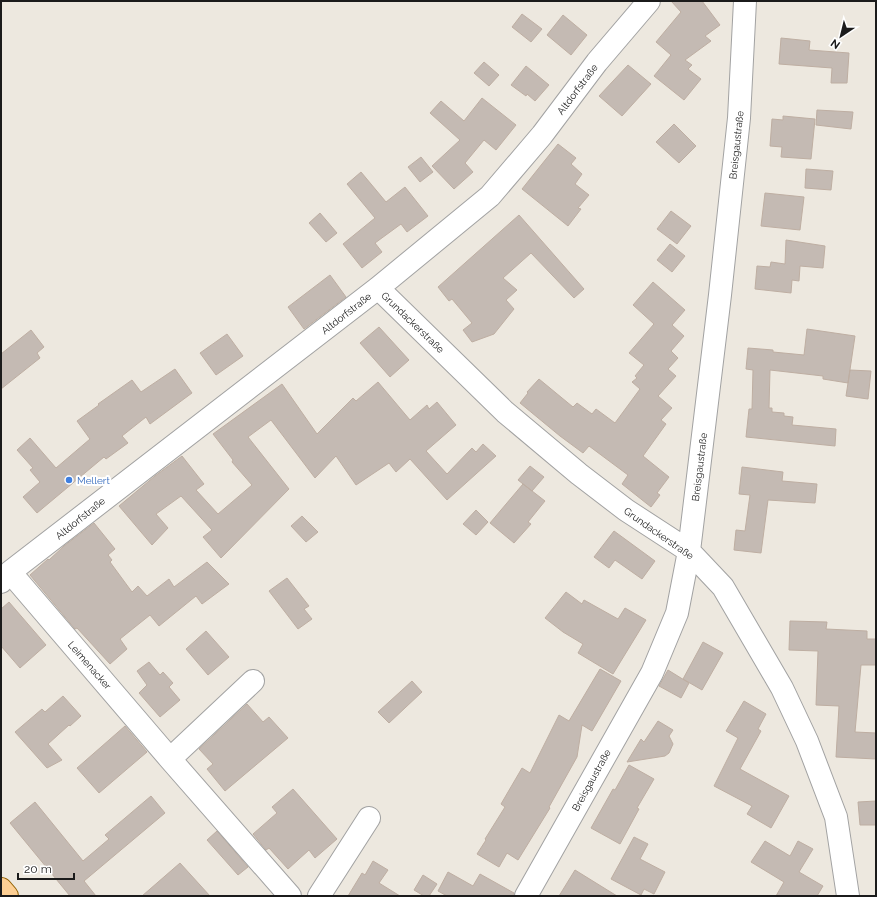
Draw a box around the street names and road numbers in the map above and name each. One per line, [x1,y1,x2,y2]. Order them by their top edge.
street label: Altdorfstraße [555,62,600,117]
street label: Breisgaustraße [727,110,746,180]
street label: Altdorfstraße [319,290,374,336]
street label: Grundackerstraße [379,290,446,355]
street label: Breisgaustraße [690,432,709,502]
street label: Altdorfstraße [53,495,107,542]
street label: Grundackerstraße [622,505,696,562]
street label: Leimenacker [66,639,114,692]
street label: Breisgaustraße [570,747,613,813]

